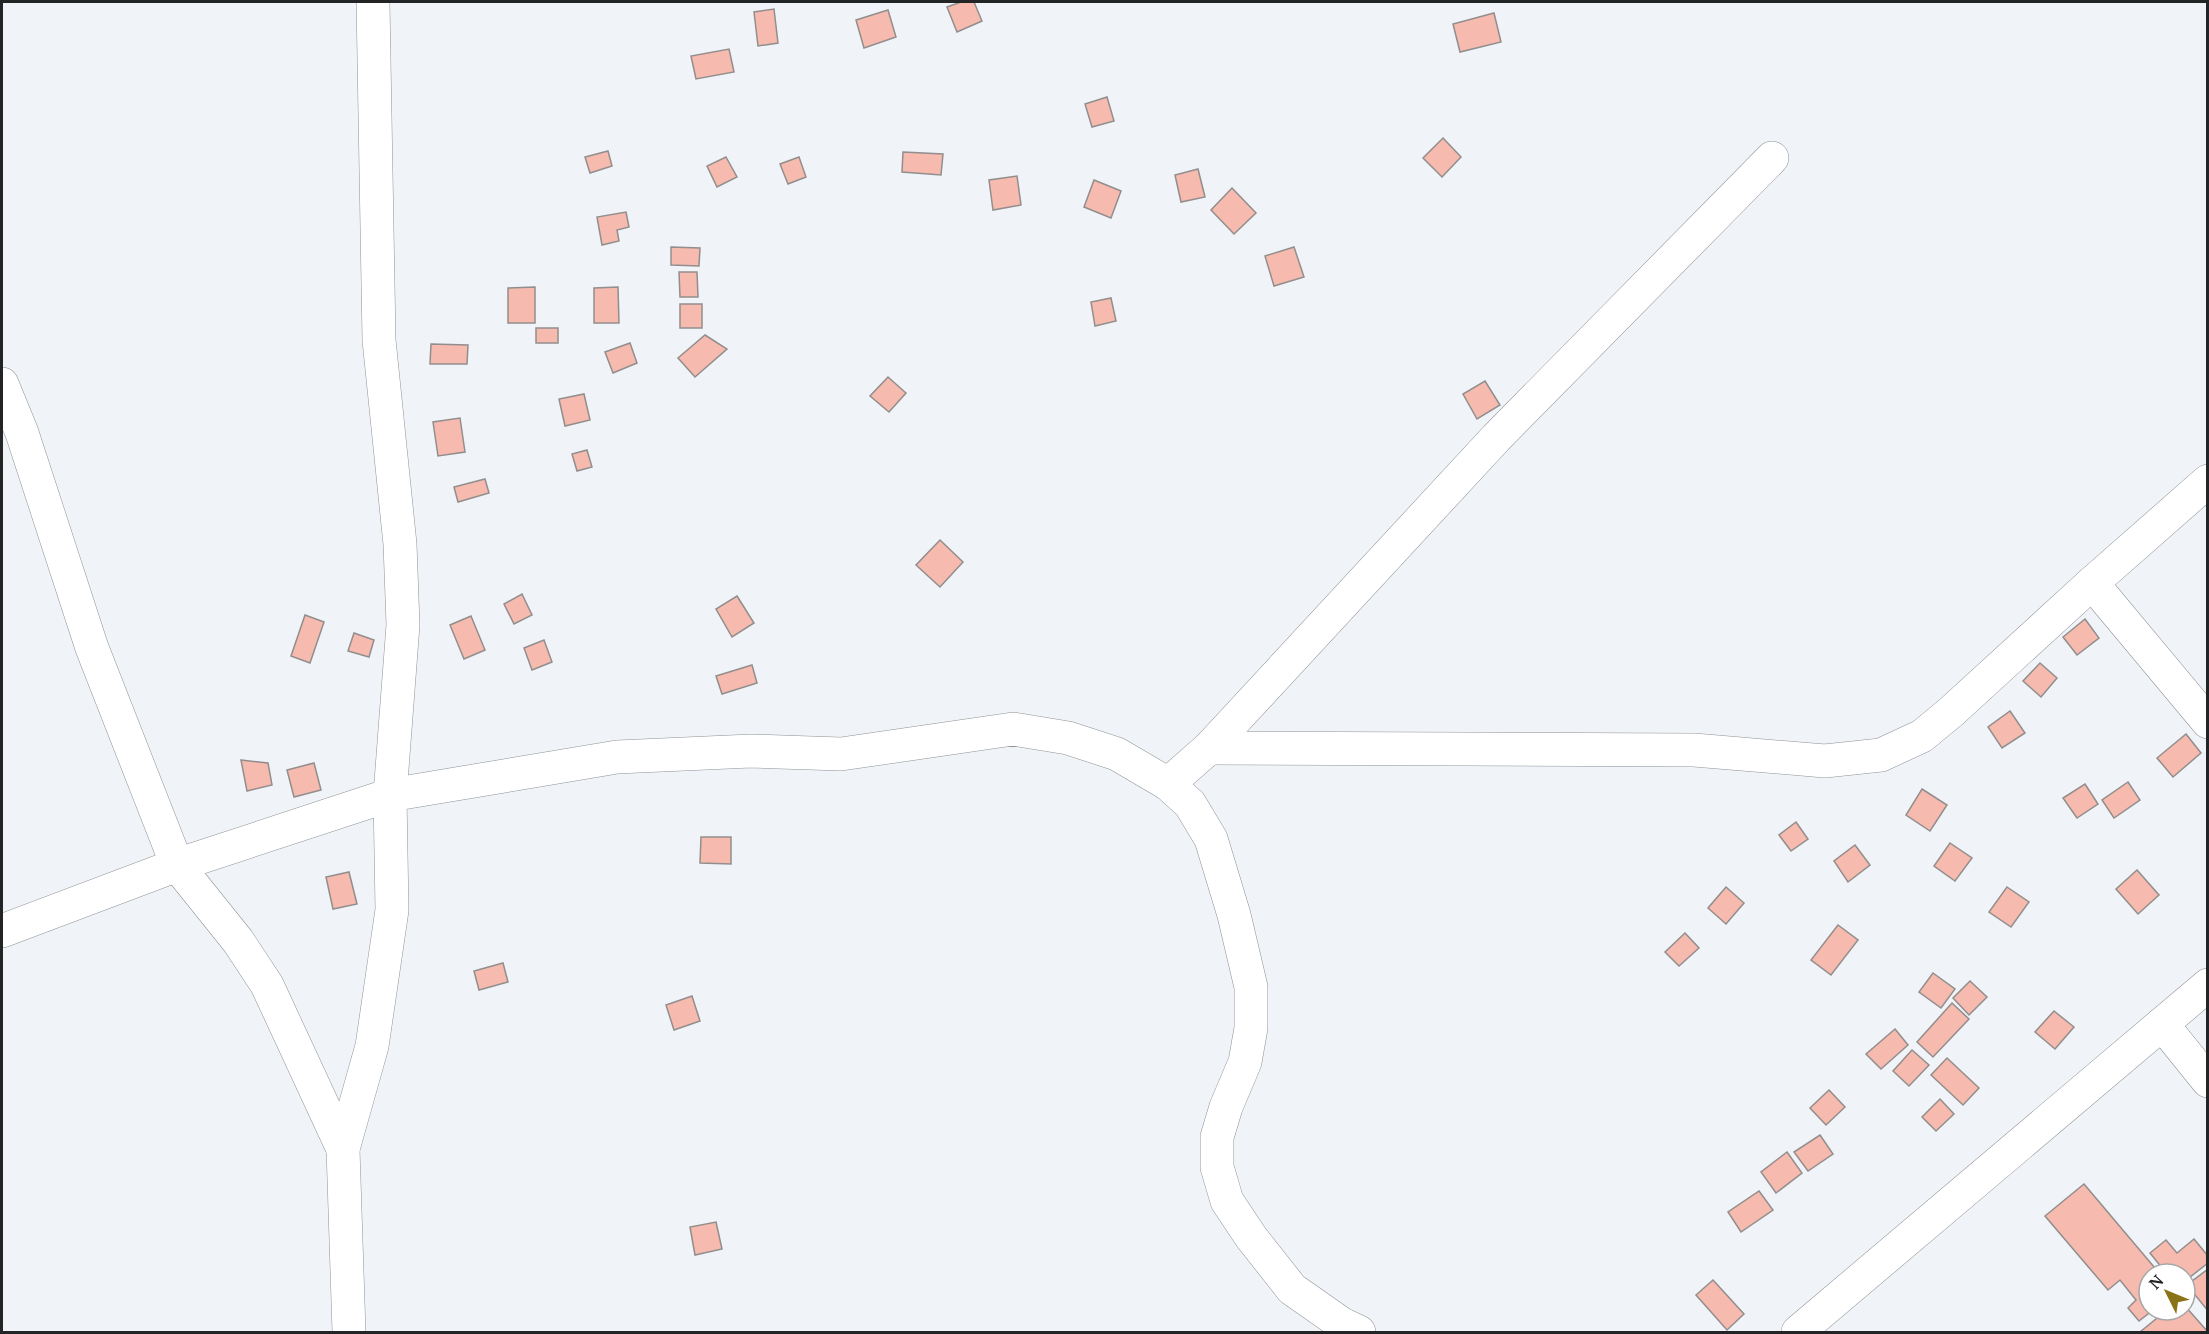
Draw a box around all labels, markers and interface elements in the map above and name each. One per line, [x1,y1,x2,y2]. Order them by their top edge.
north arrow [2137,1262,2197,1322]
text: N [2144,1270,2168,1294]

